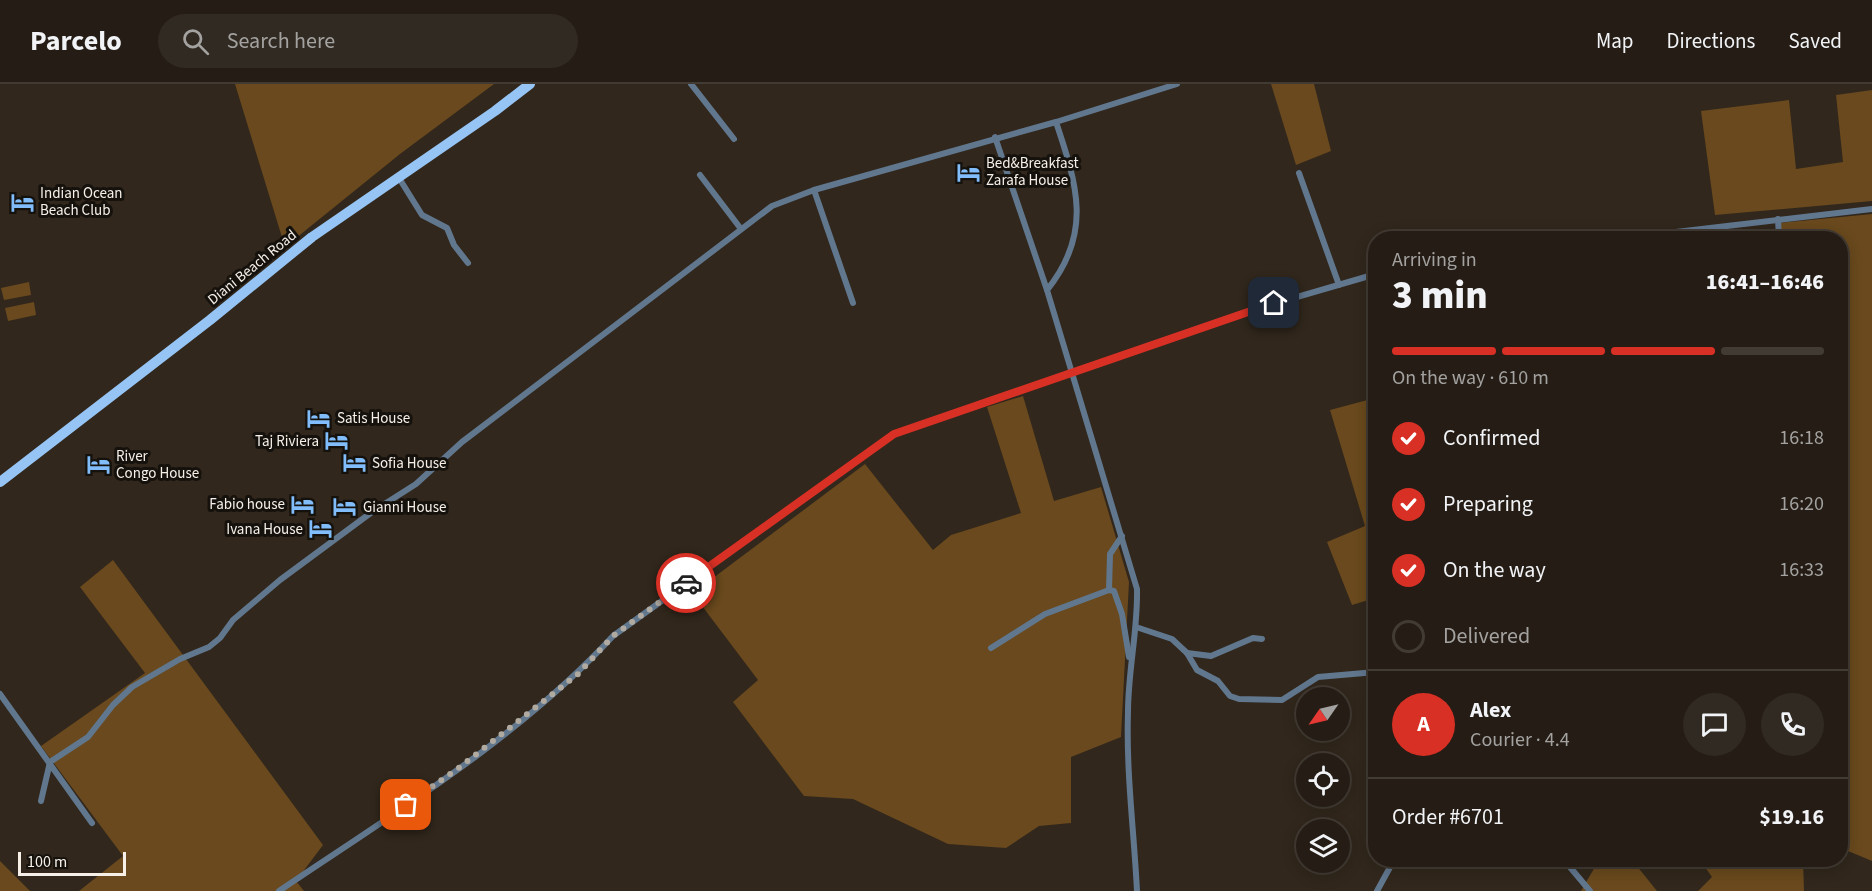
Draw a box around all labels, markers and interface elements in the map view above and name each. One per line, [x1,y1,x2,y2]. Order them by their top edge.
search box [158,14,578,68]
text: Parcelo [30,21,122,61]
icon: search [179,25,212,58]
text: Search here [227,25,335,57]
text: Map [1596,26,1634,56]
text: Directions [1667,26,1755,56]
text: Saved [1788,26,1842,56]
place label: Bed&Breakfast Zarafa House [986,153,1079,191]
hotel icon: Bed&Breakfast Zarafa House [955,159,981,185]
place label: Indian Ocean Beach Club [40,183,122,221]
hotel icon: Indian Ocean Beach Club [9,189,35,215]
street label: Diani Beach Road [203,225,301,310]
text: Arriving in [1392,246,1477,274]
text: 16:41–16:46 [1706,266,1824,298]
text: 3 min [1392,268,1488,324]
pin [1248,277,1299,328]
icon: home [1257,286,1290,319]
text: On the way · 610 m [1392,364,1549,392]
hotel icon: Satis House [306,405,332,431]
place label: Satis House [337,408,410,429]
icon: check [1392,422,1425,455]
text: Confirmed [1443,422,1540,454]
text: 16:18 [1779,424,1824,452]
hotel icon: Taj Riviera [324,428,350,454]
place label: Taj Riviera [255,431,319,452]
place label: River Congo House [116,446,199,484]
hotel icon: Sofia House [341,450,367,476]
hotel icon: River Congo House [85,452,111,478]
place label: Sofia House [372,453,447,474]
icon: check [1392,488,1425,521]
text: Preparing [1443,488,1533,520]
text: 16:20 [1779,490,1824,518]
hotel icon: Fabio house [290,491,316,517]
place label: Fabio house [209,494,285,515]
hotel icon: Gianni House [332,494,358,520]
place label: Gianni House [363,497,446,518]
hotel icon: Ivana House [308,516,334,542]
place label: Ivana House [226,519,303,540]
courier [656,553,716,613]
icon: check [1392,554,1425,587]
text: On the way [1443,554,1546,586]
text: 16:33 [1779,556,1824,584]
icon: car [670,567,703,600]
text: Delivered [1443,620,1530,652]
north arrow [1296,687,1350,741]
map controls [1296,687,1350,873]
button: chat [1683,693,1746,756]
button: phone [1761,693,1824,756]
text: Alex [1470,694,1511,726]
text: A [1417,708,1430,740]
text: Courier · 4.4 [1470,726,1570,754]
button: locate [1296,753,1350,807]
pin [380,779,431,830]
icon: bag [389,788,422,821]
text: Order #6701 [1392,801,1504,833]
text: $19.16 [1759,801,1824,833]
button: layers [1296,819,1350,873]
scale bar [18,849,126,876]
text: 100 m [27,851,67,873]

